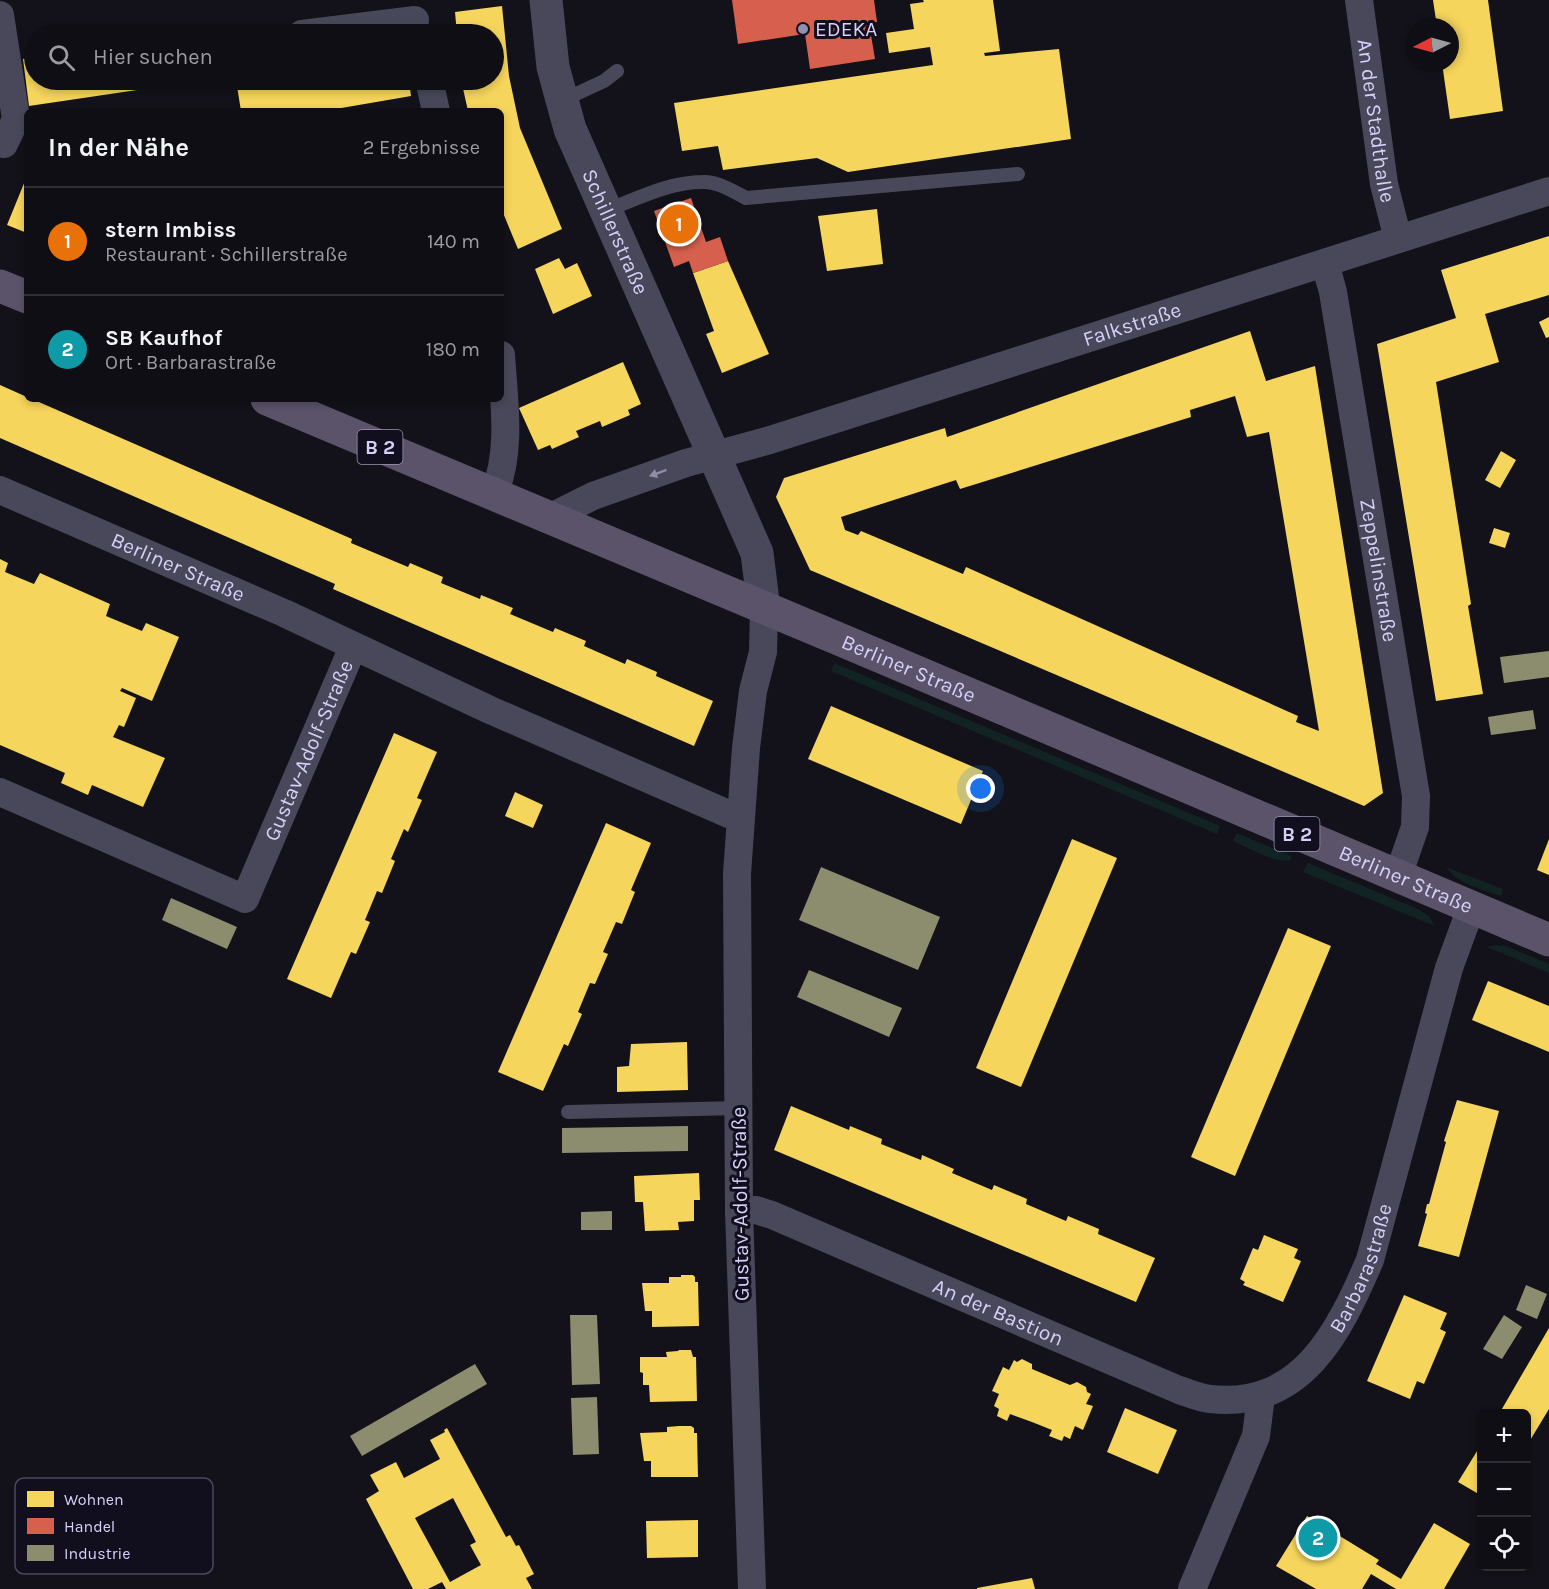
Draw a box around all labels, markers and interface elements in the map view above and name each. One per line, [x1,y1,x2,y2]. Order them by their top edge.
place label: EDEKA [815,17,877,41]
north arrow [1405,18,1459,72]
marker: EDEKA [796,22,810,36]
search box [24,24,504,90]
street label: An der Stadthalle [1352,38,1400,205]
icon: search [45,41,78,74]
text: Hier suchen [93,44,213,70]
text: In der Nähe [48,132,189,163]
text: 2 Ergebnisse [363,136,480,159]
street label: Schillerstraße [577,165,653,298]
pin: 1 [660,202,698,246]
text: stern Imbiss [105,217,236,243]
text: 1 [64,230,71,253]
text: 140 m [427,230,480,253]
text: Restaurant · Schillerstraße [105,243,348,266]
street label: Falkstraße [1080,297,1184,351]
text: SB Kaufhof [105,325,222,351]
text: 2 [61,338,74,361]
text: 180 m [426,338,480,361]
text: Ort · Barbarastraße [105,351,276,374]
road number: B 2 [358,430,403,464]
one-way arrow [649,469,667,479]
street label: Zeppelinstraße [1355,497,1402,644]
street label: Berliner Straße [108,528,248,607]
street label: Berliner Straße [838,630,979,708]
street label: Gustav-Adolf-Straße [259,656,358,845]
your location [966,774,995,803]
road number: B 2 [1274,817,1320,851]
street label: Berliner Straße [1335,840,1476,918]
street label: Gustav-Adolf-Straße [726,1107,754,1301]
street label: Barbarastraße [1325,1201,1397,1337]
street label: An der Bastion [929,1274,1067,1351]
map controls [1477,1409,1531,1571]
button: + [1477,1409,1531,1463]
button: − [1477,1463,1531,1517]
legend [15,1478,213,1574]
text: Wohnen [64,1490,124,1509]
pin: 2 [1298,1516,1338,1560]
text: Handel [64,1517,115,1536]
button: locate [1477,1517,1531,1571]
text: Industrie [64,1544,131,1563]

